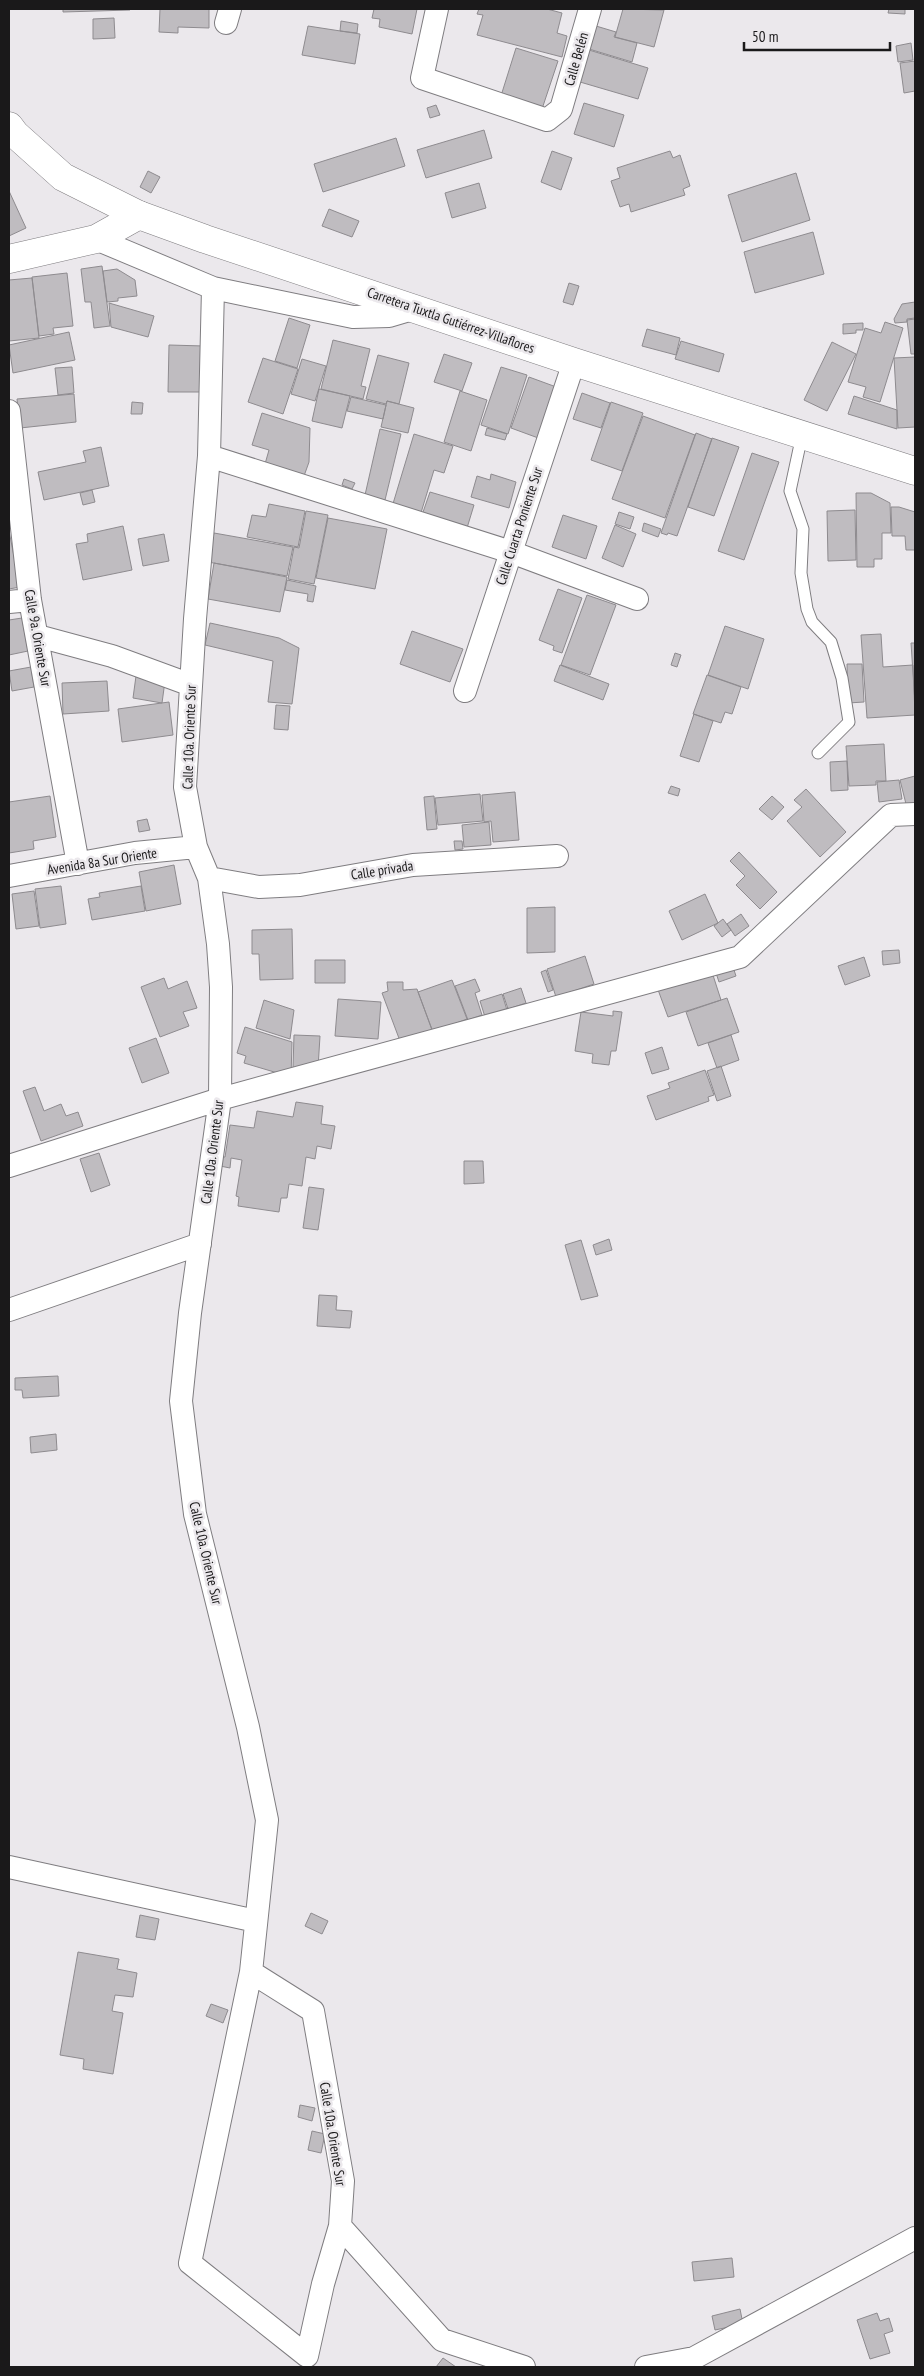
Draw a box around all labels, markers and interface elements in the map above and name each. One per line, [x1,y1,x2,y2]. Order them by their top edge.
scale bar [744,20,890,52]
text: 50 m [752,27,778,46]
street label: Calle Belén [560,30,592,88]
street label: Carretera Tuxtla Gutiérrez-Villaflores [365,283,537,357]
street label: Calle Cuarta Poniente Sur [491,465,547,587]
street label: Calle 9a. Oriente Sur [21,588,55,688]
street label: Calle 10a. Oriente Sur [178,684,200,790]
street label: Avenida 8a Sur Oriente [46,843,158,879]
street label: Calle privada [350,856,414,884]
street label: Calle 10a. Oriente Sur [197,1099,227,1205]
street label: Calle 10a. Oriente Sur [185,1500,227,1606]
street label: Calle 10a. Oriente Sur [316,2081,350,2187]

